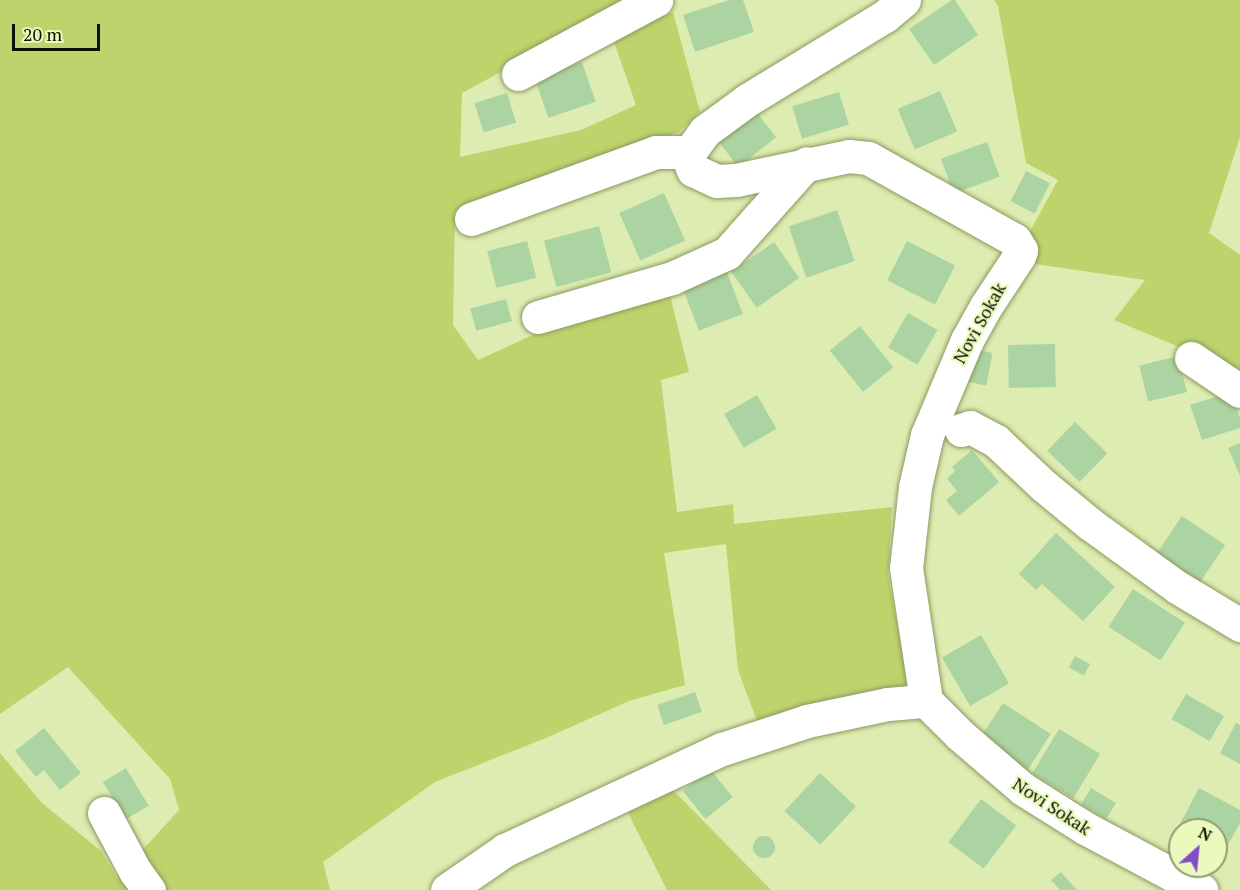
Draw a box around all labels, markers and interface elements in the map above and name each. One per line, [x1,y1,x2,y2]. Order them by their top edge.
scale bar [15,12,104,50]
text: 20 m [23,22,62,46]
street label: Novi Sokak [948,279,1010,367]
street label: Novi Sokak [1009,773,1095,839]
north arrow [1168,818,1228,878]
text: N [1195,821,1216,846]

